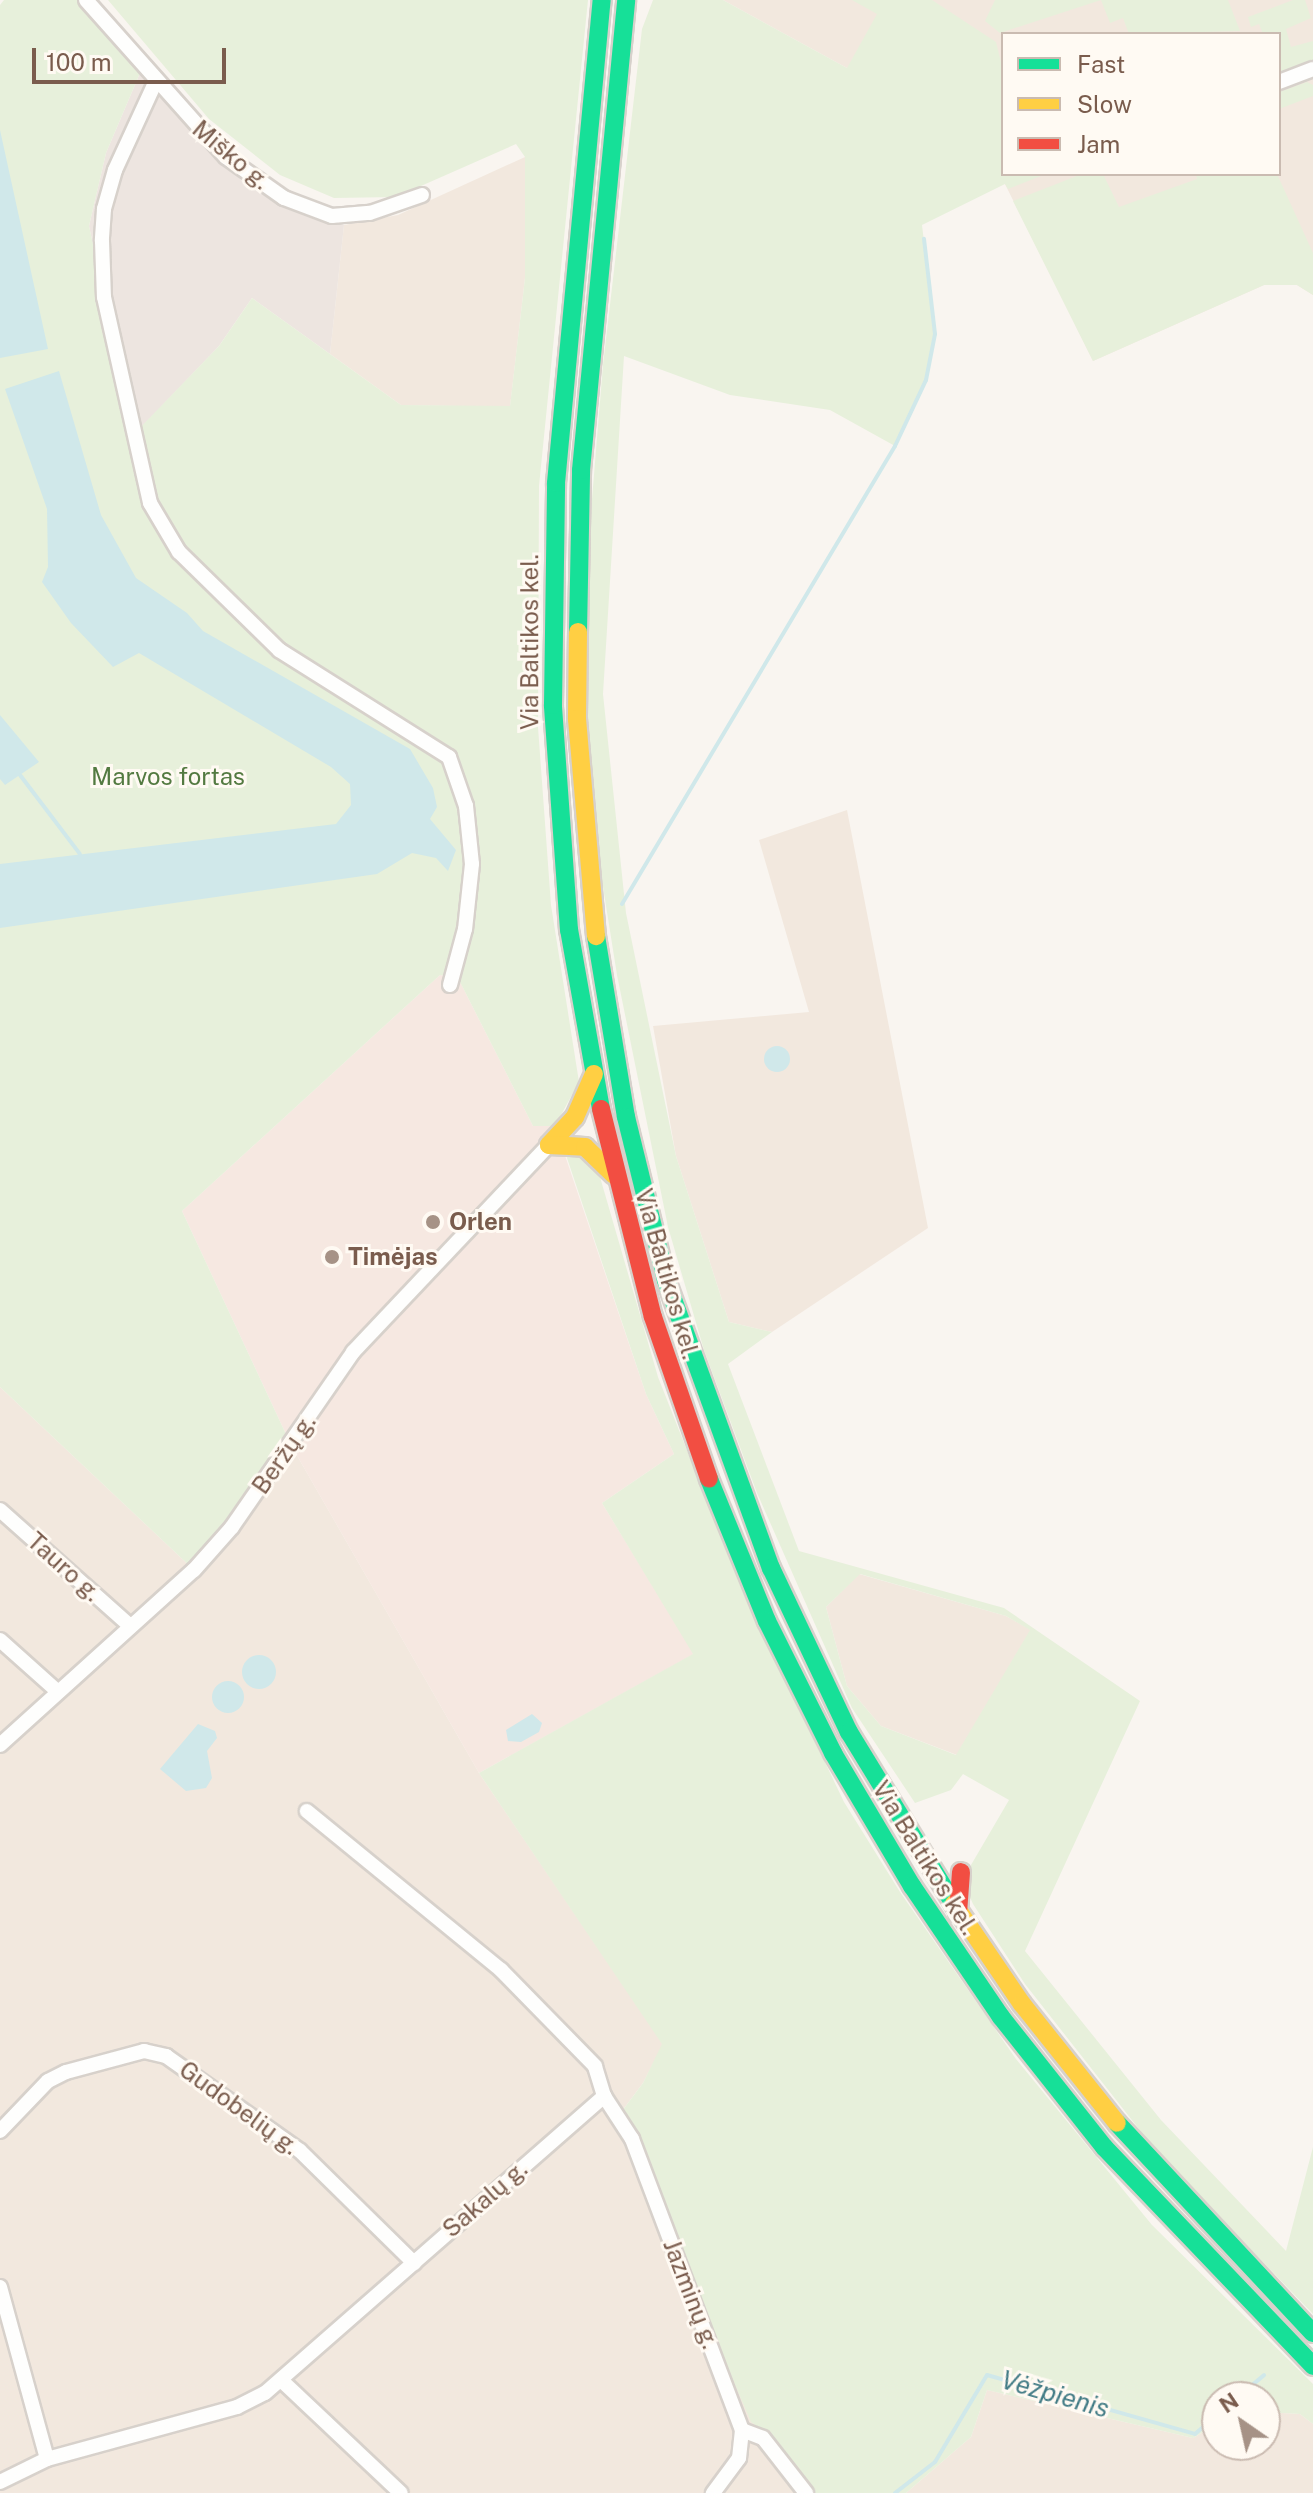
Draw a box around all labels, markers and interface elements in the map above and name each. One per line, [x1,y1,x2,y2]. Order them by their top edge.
scale bar [36,32,230,82]
legend [1001,32,1281,176]
text: 100 m [46,48,112,76]
text: Fast [1077,50,1125,78]
text: Slow [1077,90,1132,118]
street label: Miško g. [187,114,275,196]
text: Jam [1077,130,1120,158]
street label: Via Baltikos kel. [516,554,544,730]
park label: Marvos fortas [91,763,245,791]
street label: Via Baltikos kel. [629,1185,705,1363]
place label: Orlen [449,1208,512,1236]
marker: Orlen [424,1213,442,1231]
place label: Timėjas [348,1243,438,1271]
marker: Timėjas [323,1248,341,1266]
street label: Beržų g. [246,1409,322,1499]
street label: Tauro g. [21,1526,107,1608]
street label: Via Baltikos kel. [866,1776,984,1940]
street label: Gudobelių g. [174,2055,304,2161]
street label: Sakalų g. [437,2154,533,2244]
street label: Jazminų g. [657,2235,725,2353]
water label: Vėžpienis [998,2364,1112,2424]
north arrow [1201,2381,1281,2461]
text: N [1214,2387,1243,2418]

